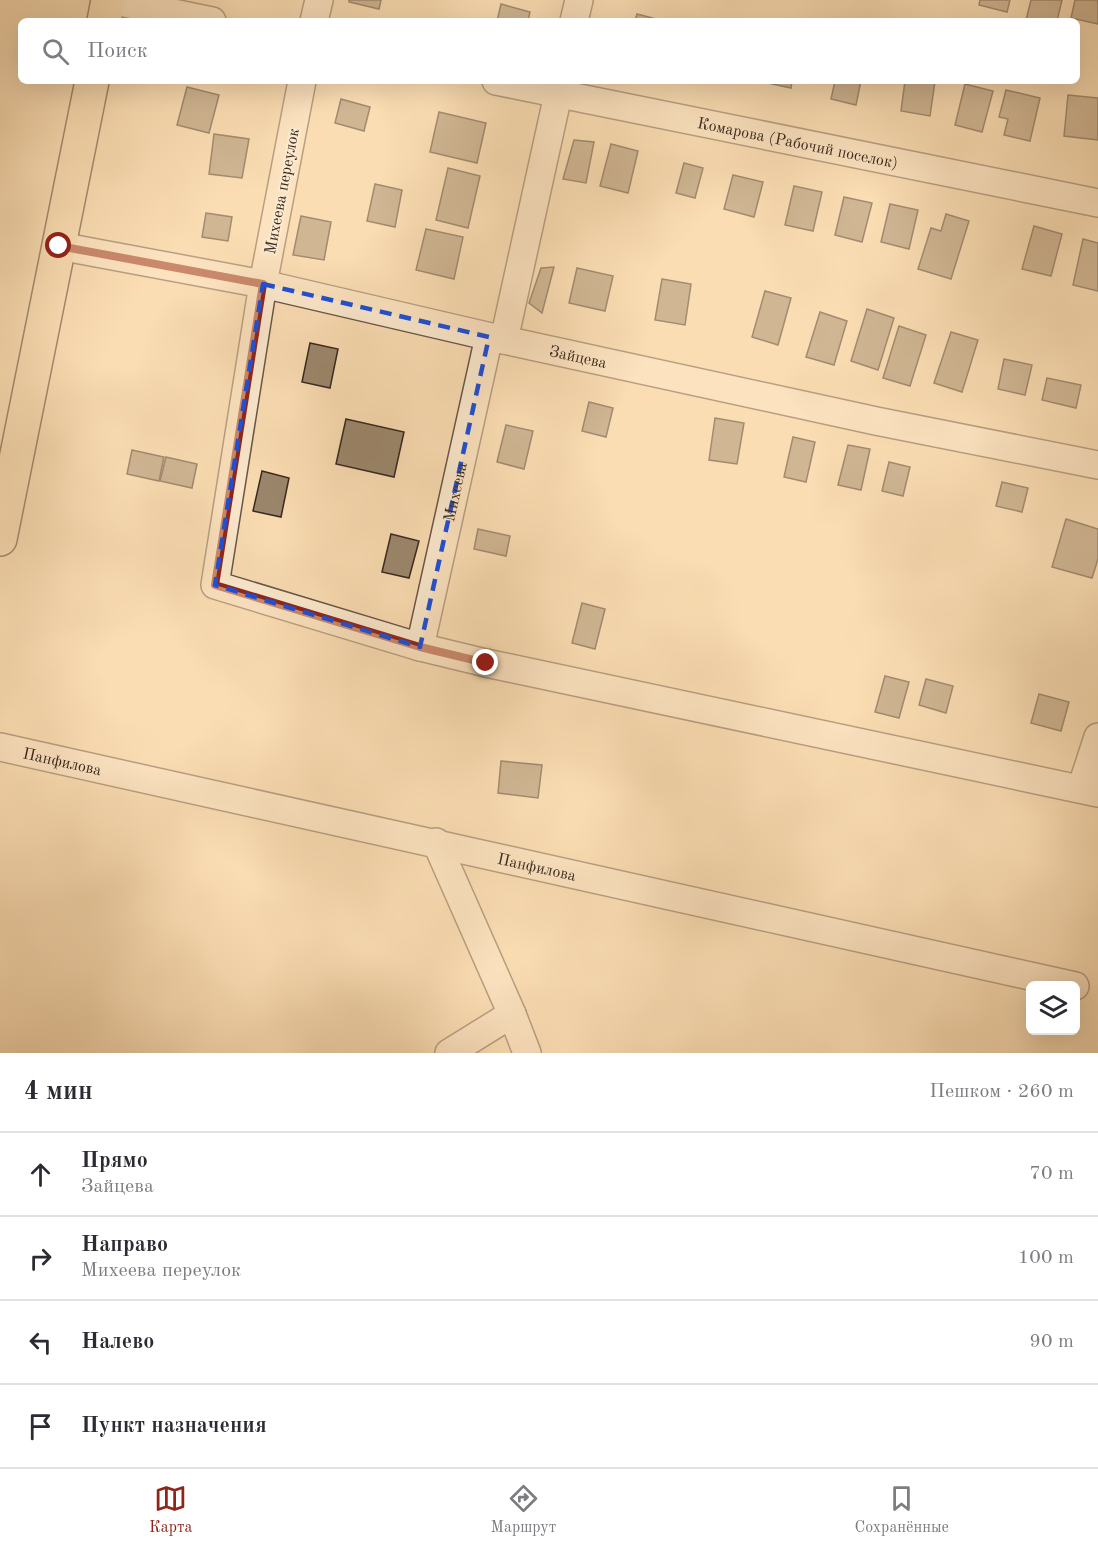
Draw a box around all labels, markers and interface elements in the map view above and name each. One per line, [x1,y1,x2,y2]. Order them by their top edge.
search box [18,18,1080,84]
icon: search [39,35,72,68]
text: Поиск [87,40,148,62]
street label: Комарова (Рабочий поселок) [696,116,899,172]
street label: Михеева переулок [263,127,303,256]
route start [45,232,71,258]
street label: Зайцева [548,344,608,372]
street label: Михеева [442,461,471,523]
route end [472,649,498,675]
street label: Панфилова [21,746,103,779]
street label: Панфилова [496,852,577,885]
map controls [1026,981,1080,1035]
button: layers [1026,981,1080,1035]
text: 4 мин [24,1079,93,1105]
text: Пешком · 260 m [929,1082,1074,1102]
text: Прямо [81,1150,148,1172]
icon: ahead [24,1158,57,1191]
text: 70 m [1029,1164,1074,1184]
text: Зайцева [81,1177,154,1197]
text: Направо [81,1234,168,1256]
icon: right [24,1242,57,1275]
text: 100 m [1018,1248,1074,1268]
text: Михеева переулок [81,1261,241,1281]
icon: left [24,1326,57,1359]
text: Налево [81,1331,154,1353]
text: 90 m [1029,1332,1074,1352]
icon: arrive [24,1410,57,1443]
text: Пункт назначения [81,1415,267,1437]
tab: Карта [149,1482,192,1538]
tab: Маршрут [491,1482,556,1538]
tab: Сохранённые [855,1482,949,1538]

